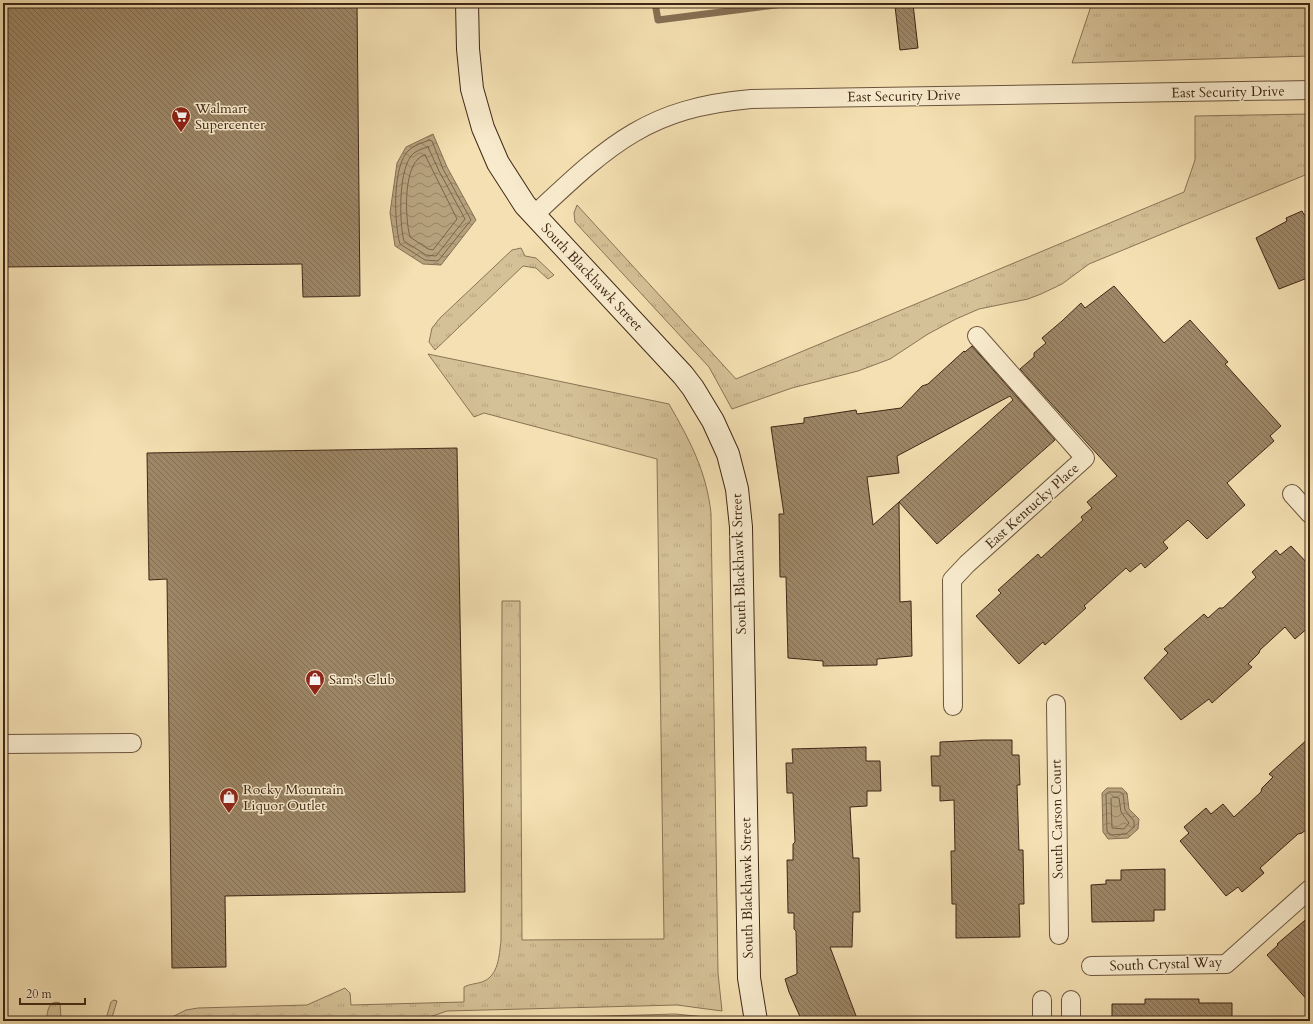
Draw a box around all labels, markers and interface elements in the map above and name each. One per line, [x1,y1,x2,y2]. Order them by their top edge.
street label: East Security Drive [1171,82,1285,102]
street label: East Security Drive [847,86,961,106]
place label: Walmart Supercenter [194,99,266,134]
supermarket icon: Walmart Supercenter [170,105,192,133]
street label: South Blackhawk Street [537,219,647,335]
street label: East Kentucky Place [981,459,1083,553]
street label: South Blackhawk Street [727,493,751,635]
shop icon: Sam's Club [304,668,326,696]
place label: Sam's Club [329,670,395,689]
street label: South Carson Court [1046,759,1068,879]
place label: Rocky Mountain Liquor Outlet [243,780,344,815]
shop icon: Rocky Mountain Liquor Outlet [218,786,240,814]
street label: South Blackhawk Street [736,817,758,959]
street label: South Crystal Way [1109,953,1223,975]
scale bar [20,980,85,1006]
text: 20 m [26,986,53,1002]

